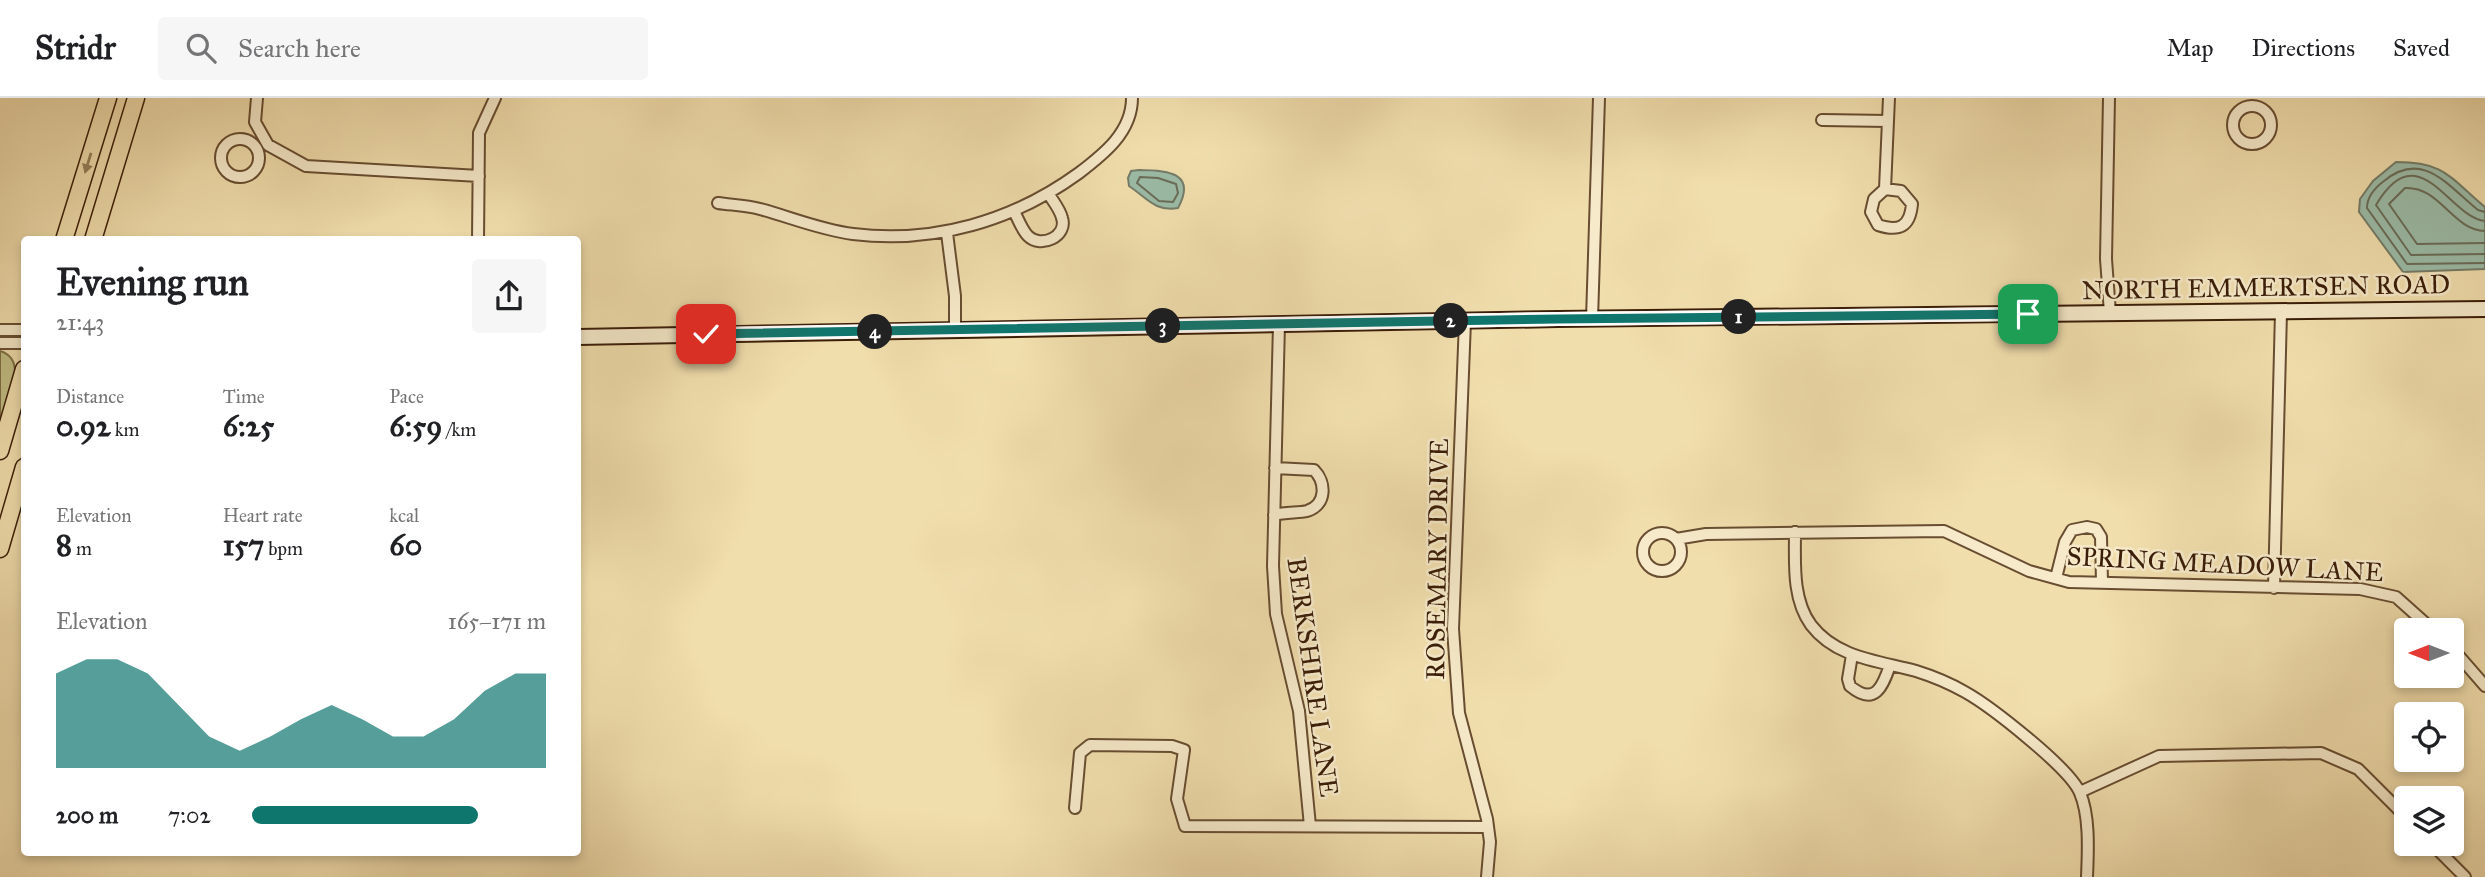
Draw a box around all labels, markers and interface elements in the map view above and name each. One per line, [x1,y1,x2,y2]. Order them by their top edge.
search box [158,17,648,80]
text: Stridr [35,28,116,68]
icon: search [182,29,220,67]
text: Search here [238,32,361,64]
text: Map [2167,33,2214,63]
text: Directions [2252,33,2355,63]
text: Saved [2393,33,2450,63]
one-way arrow [82,153,92,174]
text: Evening run [56,259,249,305]
button: share [472,259,546,333]
street label: NORTH EMMERTSEN ROAD [2082,268,2450,306]
pin [1998,284,2058,344]
icon: arrive [2009,295,2047,333]
pin: 1 [1722,300,1756,334]
pin [676,304,736,364]
pin: 2 [1434,304,1468,339]
text: 1 [1735,305,1742,328]
text: 21:43 [56,308,104,336]
pin: 3 [1146,308,1180,344]
text: 2 [1446,309,1455,332]
pin: 4 [858,314,892,350]
text: 3 [1159,314,1166,337]
icon: check [687,315,725,353]
text: 4 [869,320,880,343]
text: Distance [56,385,124,408]
text: Time [223,385,265,408]
text: Pace [389,385,424,408]
text: 0.92 [56,408,111,444]
text: 6:25 [223,408,274,444]
text: 6:59 [389,408,442,444]
text: km [111,418,140,441]
text: /km [442,418,476,441]
street label: ROSEMARY DRIVE [1419,438,1455,680]
text: Elevation [56,504,131,527]
text: Heart rate [223,504,303,527]
text: kcal [389,504,419,527]
text: 8 [56,527,72,563]
text: 157 [223,527,264,563]
text: 60 [389,527,422,563]
text: m [72,537,92,560]
text: bpm [264,537,303,560]
street label: SPRING MEADOW LANE [2066,540,2384,588]
street label: BERKSHIRE LANE [1280,555,1346,799]
text: Elevation [56,607,147,635]
text: 165–171 m [448,607,546,635]
north arrow [2394,618,2464,688]
map controls [2394,618,2464,856]
button: locate [2394,702,2464,772]
button: layers [2394,786,2464,856]
text: 200 m [56,801,118,829]
text: 7:02 [168,801,211,829]

